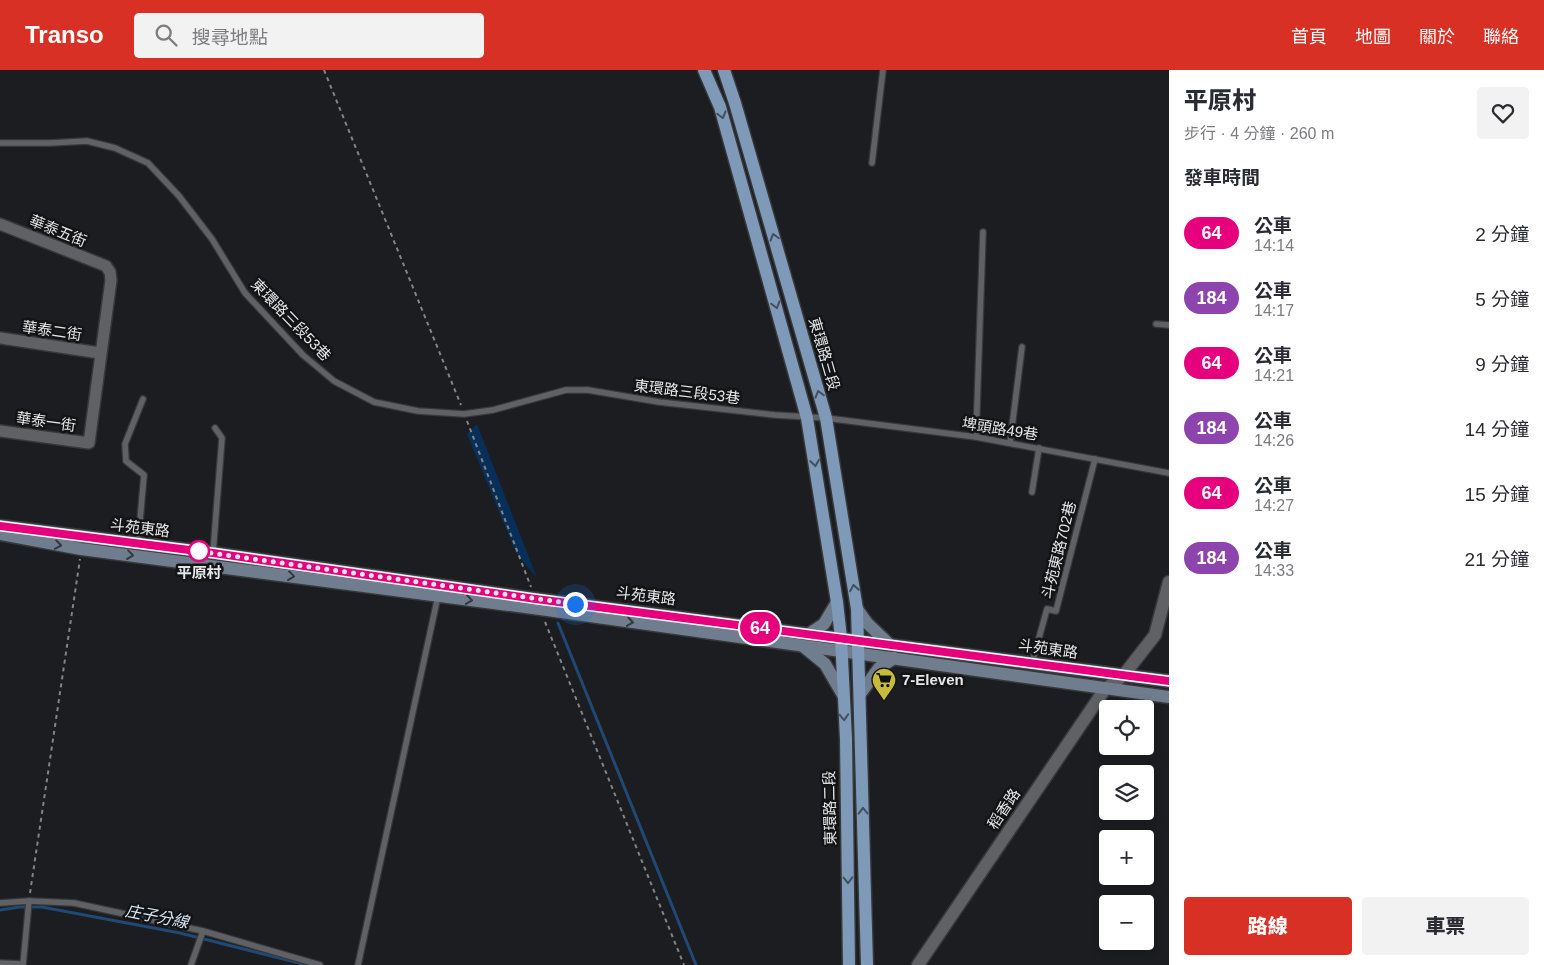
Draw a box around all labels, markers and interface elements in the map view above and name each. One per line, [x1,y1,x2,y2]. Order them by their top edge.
search box [134,13,484,58]
text: Transo [25,21,104,48]
icon: search [152,21,180,49]
text: 搜尋地點 [192,27,268,48]
text: 首頁 [1291,27,1327,47]
text: 地圖 [1355,27,1391,47]
text: 關於 [1419,27,1455,47]
text: 聯絡 [1483,27,1519,47]
text: 平原村 [1184,87,1256,114]
button: heart [1477,87,1529,139]
one-way arrow [716,111,727,120]
text: 步行 · 4 分鐘 · 260 m [1184,125,1334,142]
text: 發車時間 [1184,167,1260,188]
street label: 華泰五街 [27,211,89,250]
text: 公車 [1254,215,1292,236]
text: 64 [1201,223,1222,243]
text: 2 分鐘 [1475,224,1529,245]
one-way arrow [769,234,779,242]
text: 14:14 [1254,237,1294,254]
street label: 東環路三段53巷 [248,275,335,364]
text: 公車 [1254,280,1292,301]
text: 184 [1196,288,1227,308]
text: 5 分鐘 [1475,289,1529,310]
one-way arrow [770,301,780,309]
text: 14:17 [1254,302,1294,319]
street label: 東環路三段 [806,315,843,392]
street label: 華泰二街 [21,318,83,343]
text: 公車 [1254,345,1292,366]
text: 64 [1201,353,1222,373]
text: 9 分鐘 [1475,354,1529,375]
text: 14:21 [1254,367,1294,384]
street label: 東環路三段53巷 [633,377,741,406]
one-way arrow [814,390,824,398]
street label: 華泰一街 [15,409,77,434]
text: 公車 [1254,410,1292,431]
street label: 埤頭路49巷 [961,414,1039,443]
text: 184 [1196,418,1227,438]
text: 14 分鐘 [1465,419,1529,440]
text: 14:26 [1254,432,1294,449]
one-way arrow [809,458,819,467]
text: 公車 [1254,475,1292,496]
text: 64 [1201,483,1222,503]
text: 15 分鐘 [1465,484,1529,505]
text: 14:27 [1254,497,1294,514]
street label: 斗苑東路702巷 [1038,499,1079,600]
street label: 斗苑東路 [109,515,171,540]
one-way arrow [54,539,62,549]
marker: 平原村 [188,540,210,562]
text: 公車 [1254,540,1292,561]
text: 184 [1196,548,1227,568]
one-way arrow [126,549,134,560]
text: 21 分鐘 [1465,549,1529,570]
text: 14:33 [1254,562,1294,579]
place label: 平原村 [176,564,222,581]
one-way arrow [287,570,295,581]
street label: 斗苑東路 [615,583,677,608]
one-way arrow [849,583,859,592]
your location [563,592,588,617]
one-way arrow [466,594,474,605]
line badge: 64 [738,612,782,644]
one-way arrow [627,616,635,627]
text: 64 [750,618,770,638]
street label: 斗苑東路 [1017,636,1079,661]
supermarket icon: 7-Eleven [871,667,897,701]
place label: 7-Eleven [902,671,964,688]
map controls [1099,700,1154,950]
button: locate [1099,700,1154,755]
one-way arrow [839,713,850,721]
button: layers [1099,765,1154,820]
street label: 東環路二段 [820,770,839,846]
street label: 稻香路 [984,785,1023,832]
one-way arrow [858,807,869,815]
button: + [1099,830,1154,885]
one-way arrow [843,876,853,884]
button: − [1099,895,1154,950]
button: 路線 [1184,897,1352,955]
button: 車票 [1362,897,1529,955]
water label: 庄子分線 [124,902,192,931]

